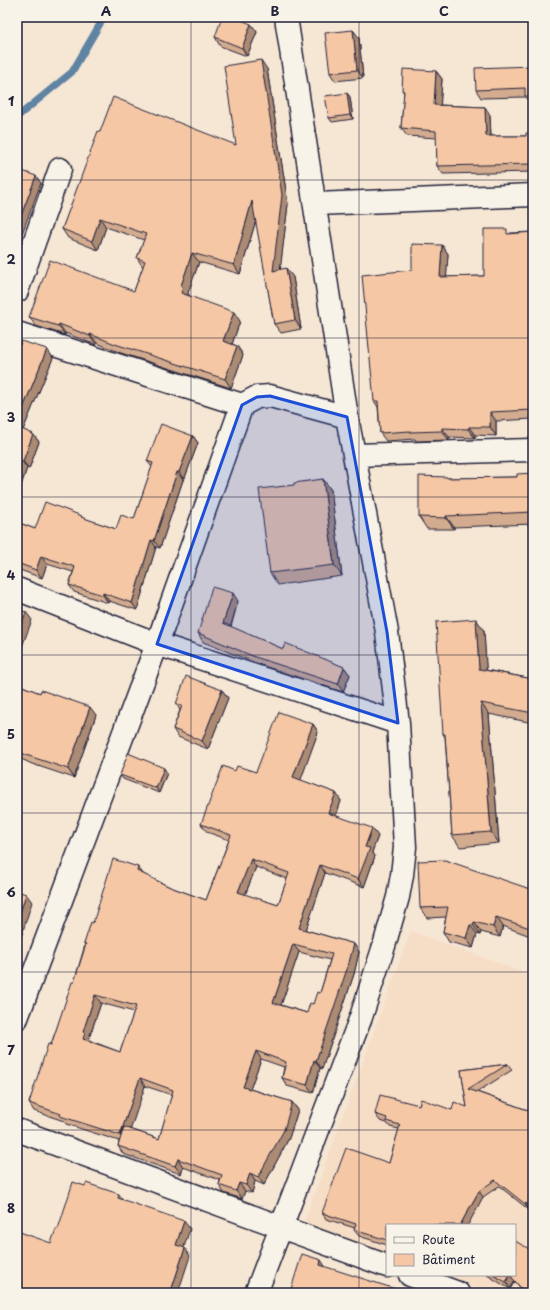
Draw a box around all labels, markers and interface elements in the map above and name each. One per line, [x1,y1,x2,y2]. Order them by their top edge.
text: A [101,1,111,20]
text: B [271,1,280,20]
text: C [439,1,449,20]
text: 1 [8,91,14,110]
text: 2 [6,249,16,268]
text: 3 [7,407,16,426]
text: 4 [7,565,16,584]
text: 5 [7,724,15,743]
text: 6 [6,882,16,901]
text: 7 [7,1040,15,1059]
text: 8 [7,1198,15,1217]
legend [386,1224,516,1276]
text: Route [422,1230,455,1248]
text: Bâtiment [422,1250,475,1268]

